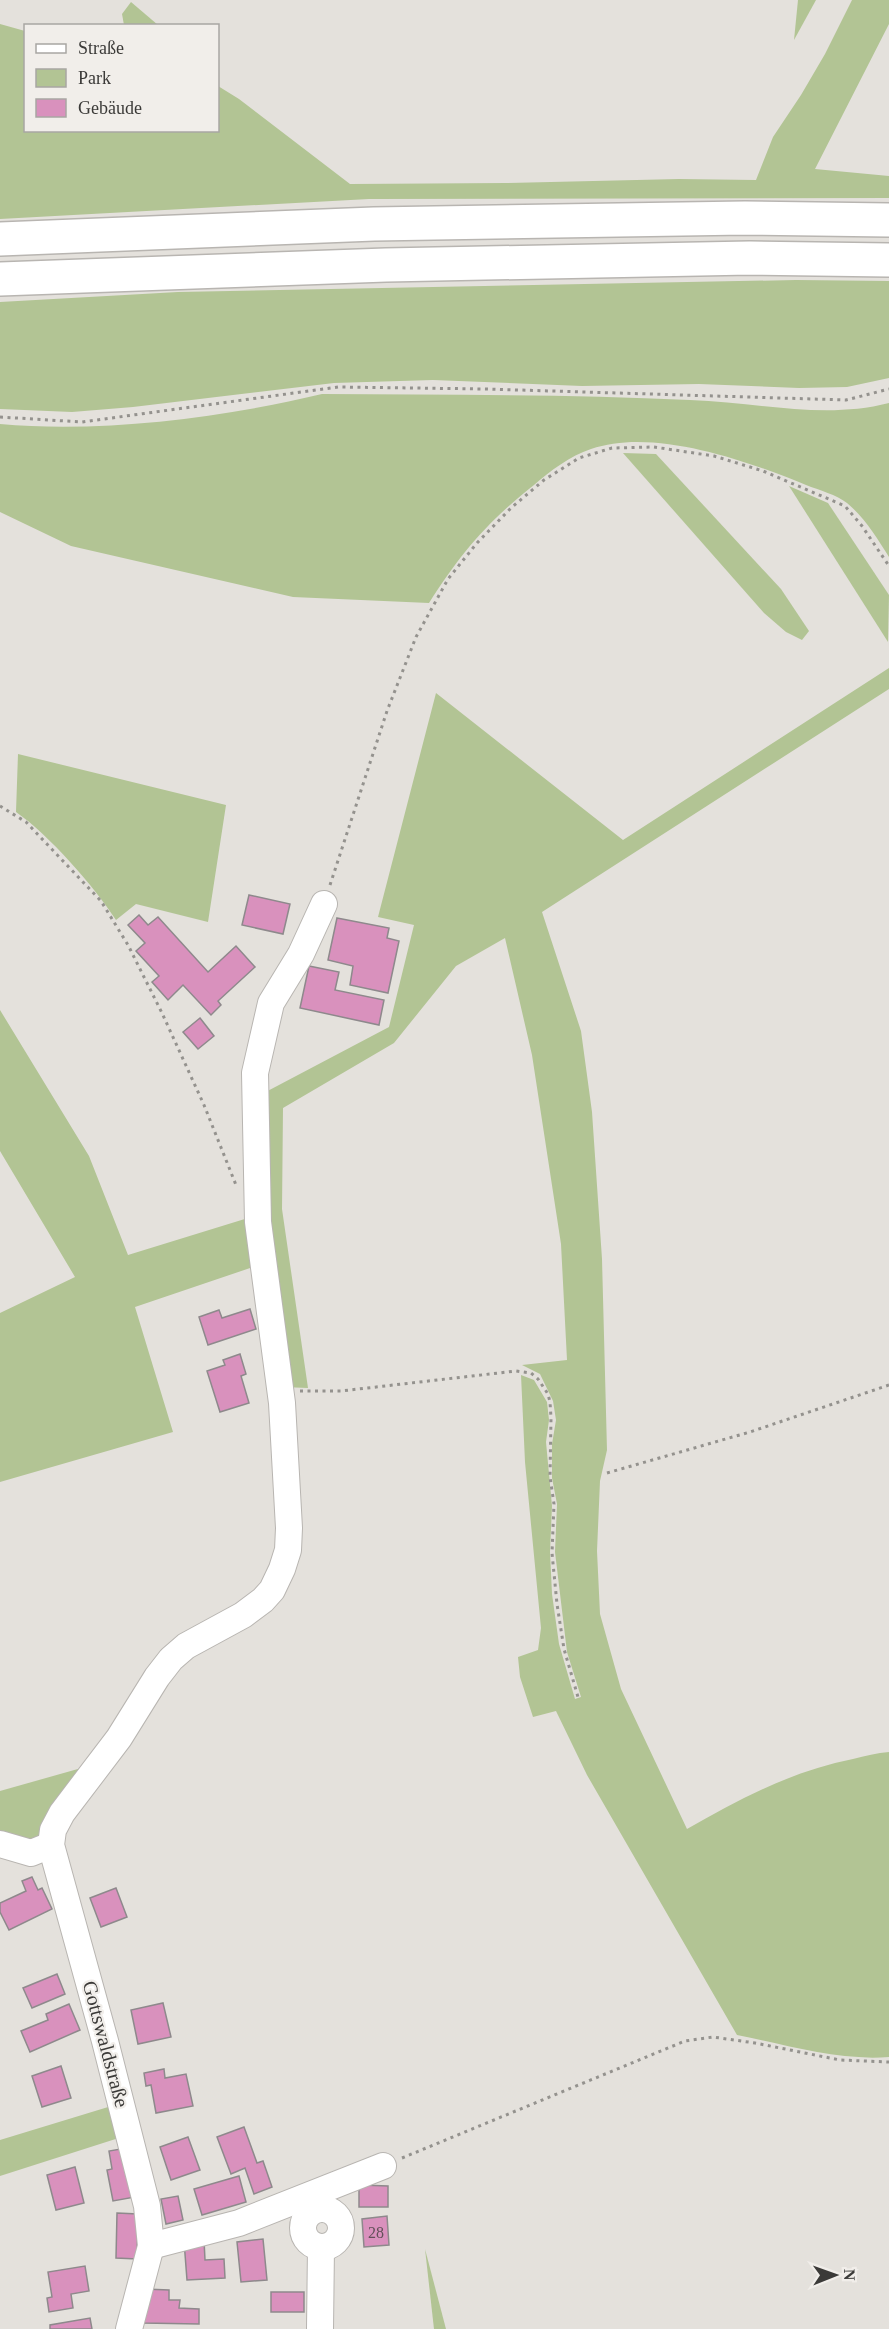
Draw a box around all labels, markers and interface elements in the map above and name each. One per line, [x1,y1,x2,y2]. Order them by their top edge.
legend [24,24,219,132]
text: Straße [78,38,124,58]
text: Park [78,68,111,88]
text: Gebäude [78,98,142,118]
street label: Gottswaldstraße [79,1978,133,2110]
house number: 28 [368,2224,384,2241]
north arrow [805,2245,865,2305]
text: N [841,2269,858,2281]

